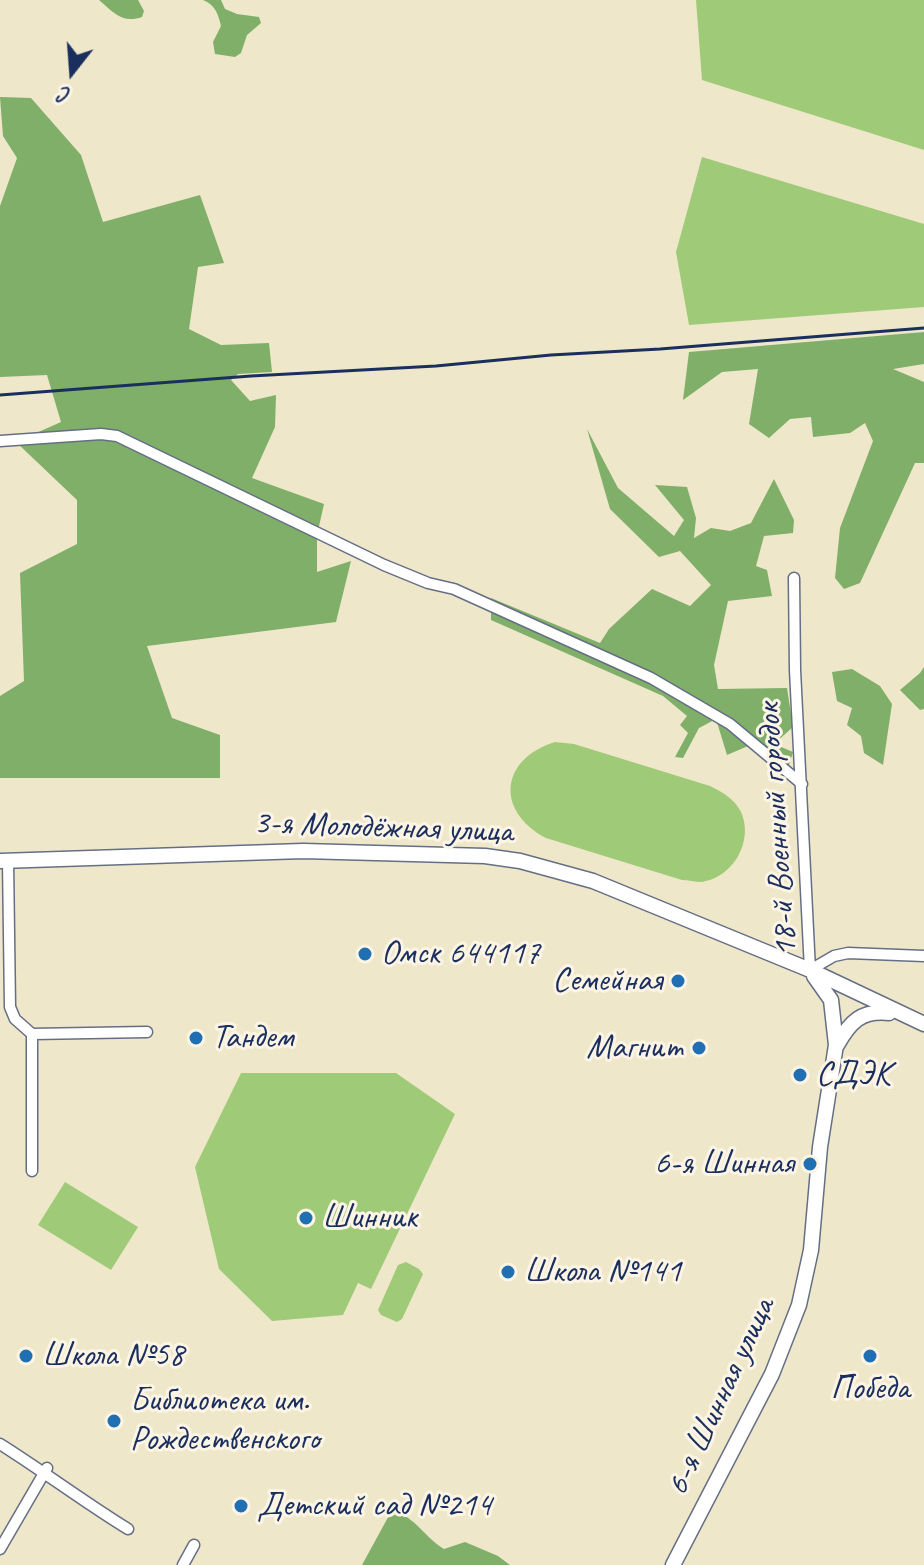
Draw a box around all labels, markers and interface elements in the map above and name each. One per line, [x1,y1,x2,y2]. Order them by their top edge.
north arrow [32,32,112,112]
text: С [56,80,74,110]
street label: 18-й Военный городок [749,702,807,958]
street label: 3-я Молодёжная улица [253,803,513,853]
place label: Омск 644117 [381,934,540,974]
marker: Омск 644117 [356,945,374,963]
place label: Семейная [552,961,662,1001]
marker: Семейная [669,972,687,990]
place label: Тандем [212,1018,293,1058]
place label: Магнит [586,1028,683,1068]
marker: Тандем [187,1029,205,1047]
marker: Магнит [690,1039,708,1057]
place label: СДЭК [816,1055,890,1095]
marker: СДЭК [791,1066,809,1084]
place label: 6-я Шинная [654,1144,794,1184]
marker: 6-я Шинная [801,1155,819,1173]
place label: Шинник [322,1198,417,1238]
marker: Шинник [297,1209,315,1227]
place label: Школа №141 [524,1252,681,1292]
marker: Школа №141 [499,1263,517,1281]
street label: 6-я Шинная улица [657,1292,785,1502]
place label: Школа №58 [42,1336,184,1376]
marker: Школа №58 [17,1347,35,1365]
marker: Победа [861,1347,879,1365]
place label: Победа [831,1369,909,1409]
place label: Библиотека им. Рождественского [130,1381,319,1460]
marker: Библиотека им. Рождественского [105,1412,123,1430]
place label: Детский сад №214 [257,1486,492,1526]
marker: Детский сад №214 [232,1497,250,1515]

